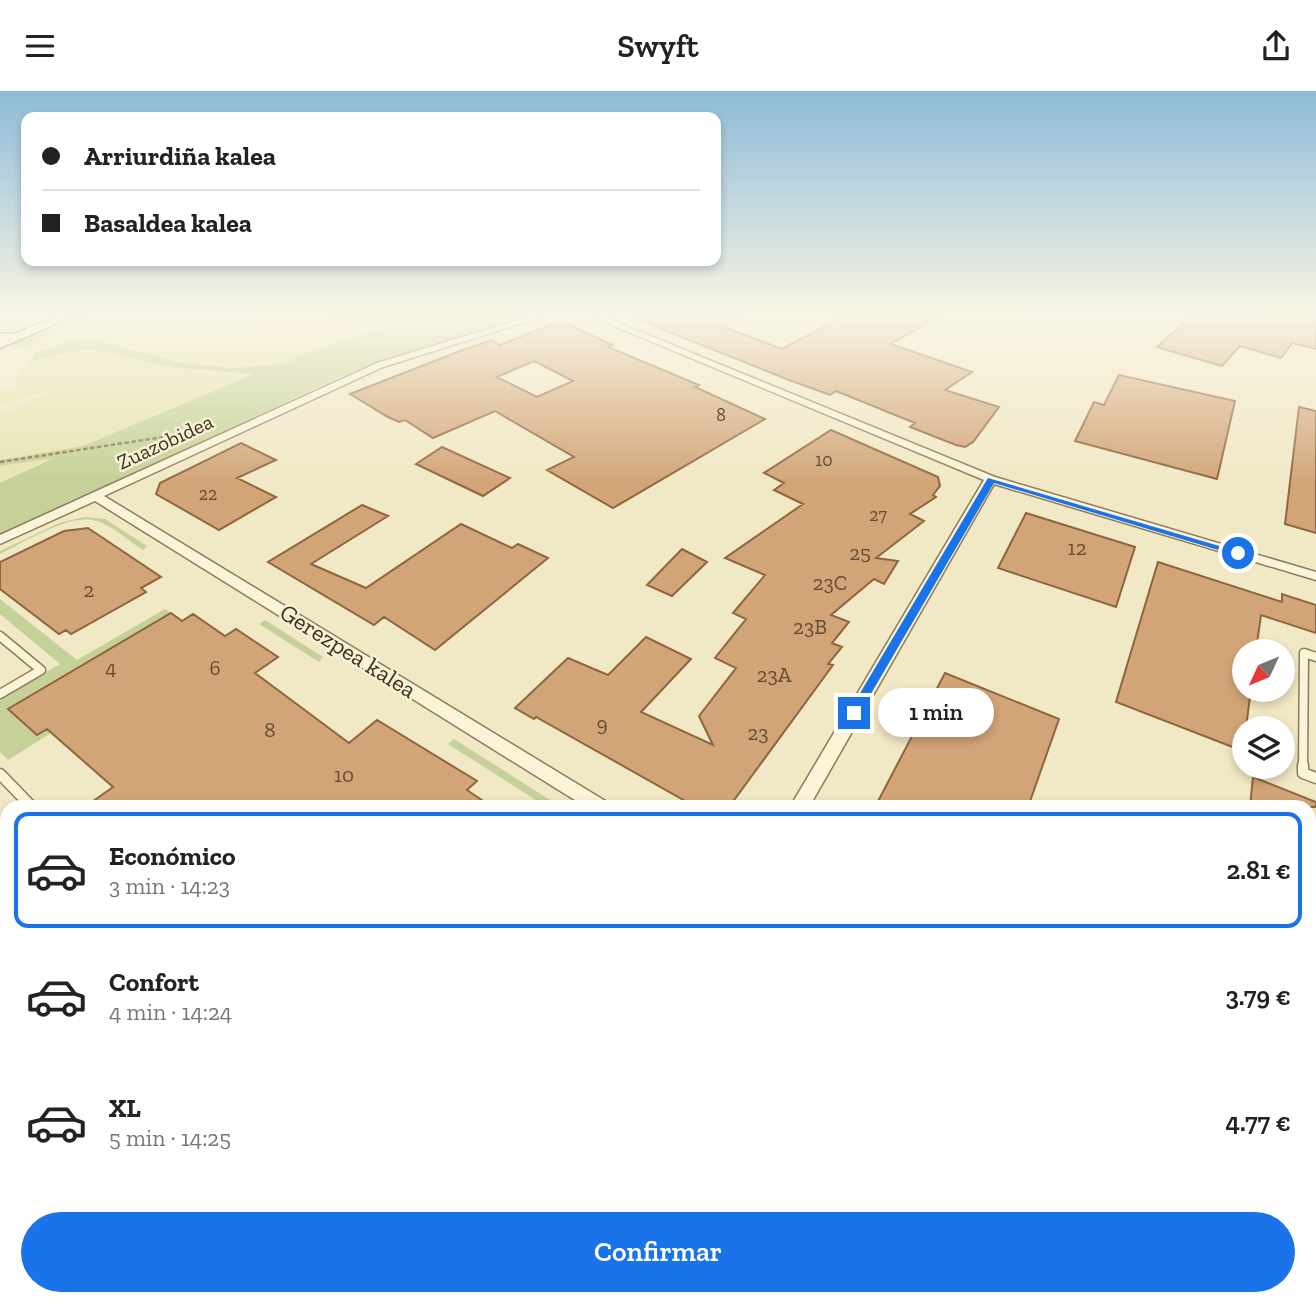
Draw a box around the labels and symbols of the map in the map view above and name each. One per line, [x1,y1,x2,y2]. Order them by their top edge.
house number: 8 [716,404,726,426]
street label: Zuazobidea [113,408,217,475]
house number: 10 [815,449,833,471]
house number: 22 [199,483,217,505]
house number: 27 [869,504,887,526]
house number: 12 [1068,535,1086,560]
route start [1222,537,1254,569]
house number: 25 [849,540,871,565]
house number: 23C [813,570,847,595]
house number: 2 [84,577,94,602]
street label: Gerezpea kalea [275,597,422,704]
house number: 23B [793,614,827,639]
north arrow [1232,639,1295,702]
house number: 4 [105,655,117,680]
house number: 6 [209,655,221,680]
house number: 23A [757,662,792,687]
callout: 1 min [878,689,994,737]
route end [838,697,870,729]
house number: 9 [596,711,608,736]
house number: 8 [264,717,276,742]
house number: 23 [747,720,769,745]
house number: 10 [334,762,354,787]

